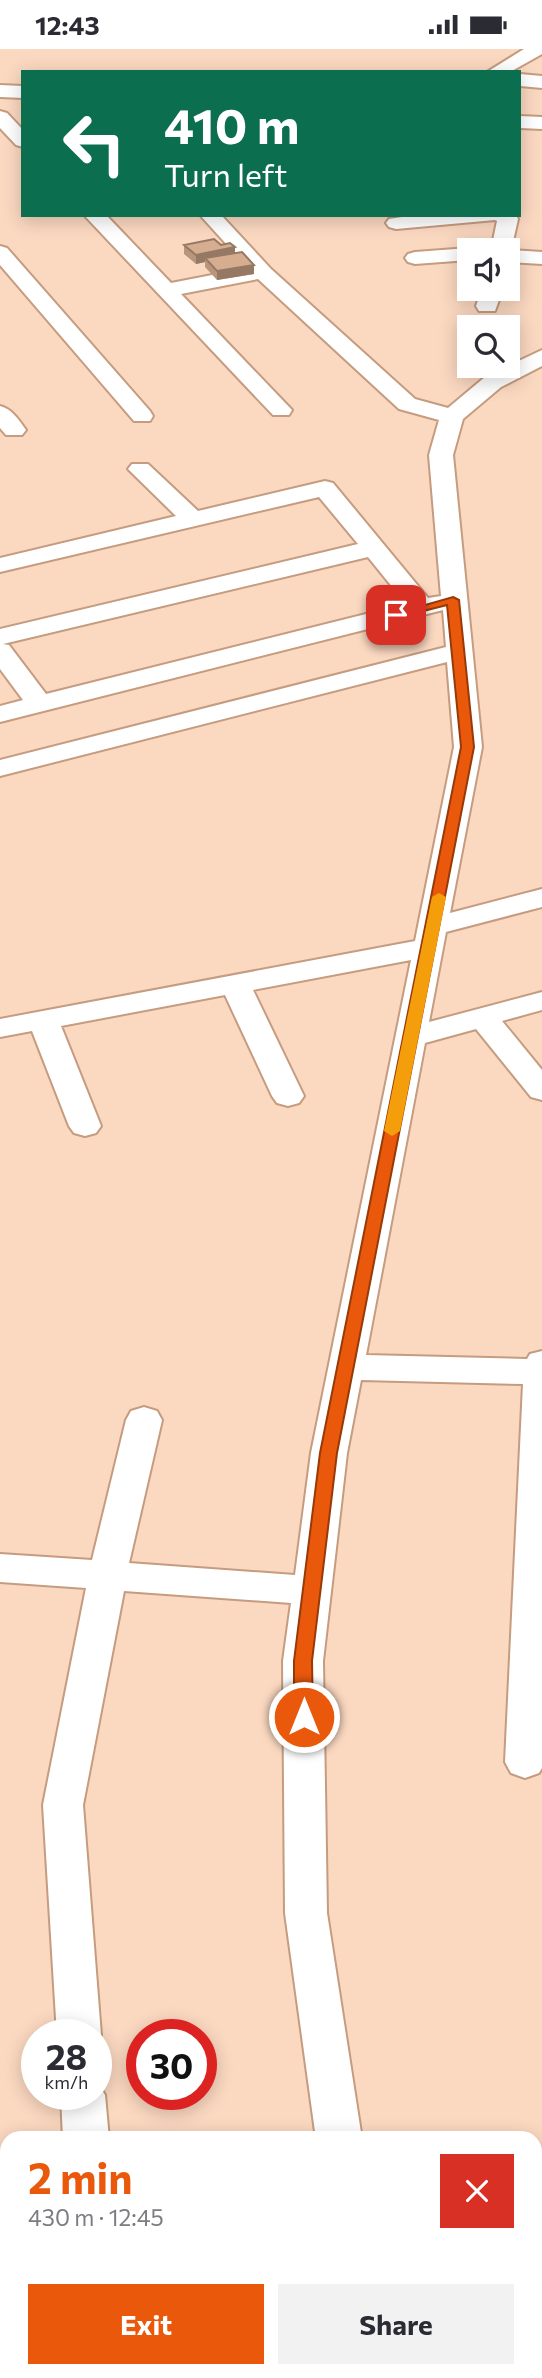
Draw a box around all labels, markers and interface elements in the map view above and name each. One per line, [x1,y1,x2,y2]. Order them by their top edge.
text: 12:43 [35,9,100,40]
text: 410 m [164,94,299,154]
icon: left [49,98,140,189]
text: Turn left [164,154,288,194]
map controls [457,238,520,378]
button: sound [457,238,520,301]
button: search [457,315,520,378]
pin [366,585,426,645]
icon: arrive [377,596,415,634]
position arrow [267,1680,341,1754]
speed limit sign: 30 [126,2019,217,2110]
text: 28 [46,2034,87,2077]
text: km/h [45,2071,88,2093]
text: 2 min [28,2151,133,2203]
button: close [440,2154,514,2228]
text: 430 m · 12:45 [28,2203,164,2231]
button: Exit [28,2284,264,2364]
button: Share [278,2284,514,2364]

